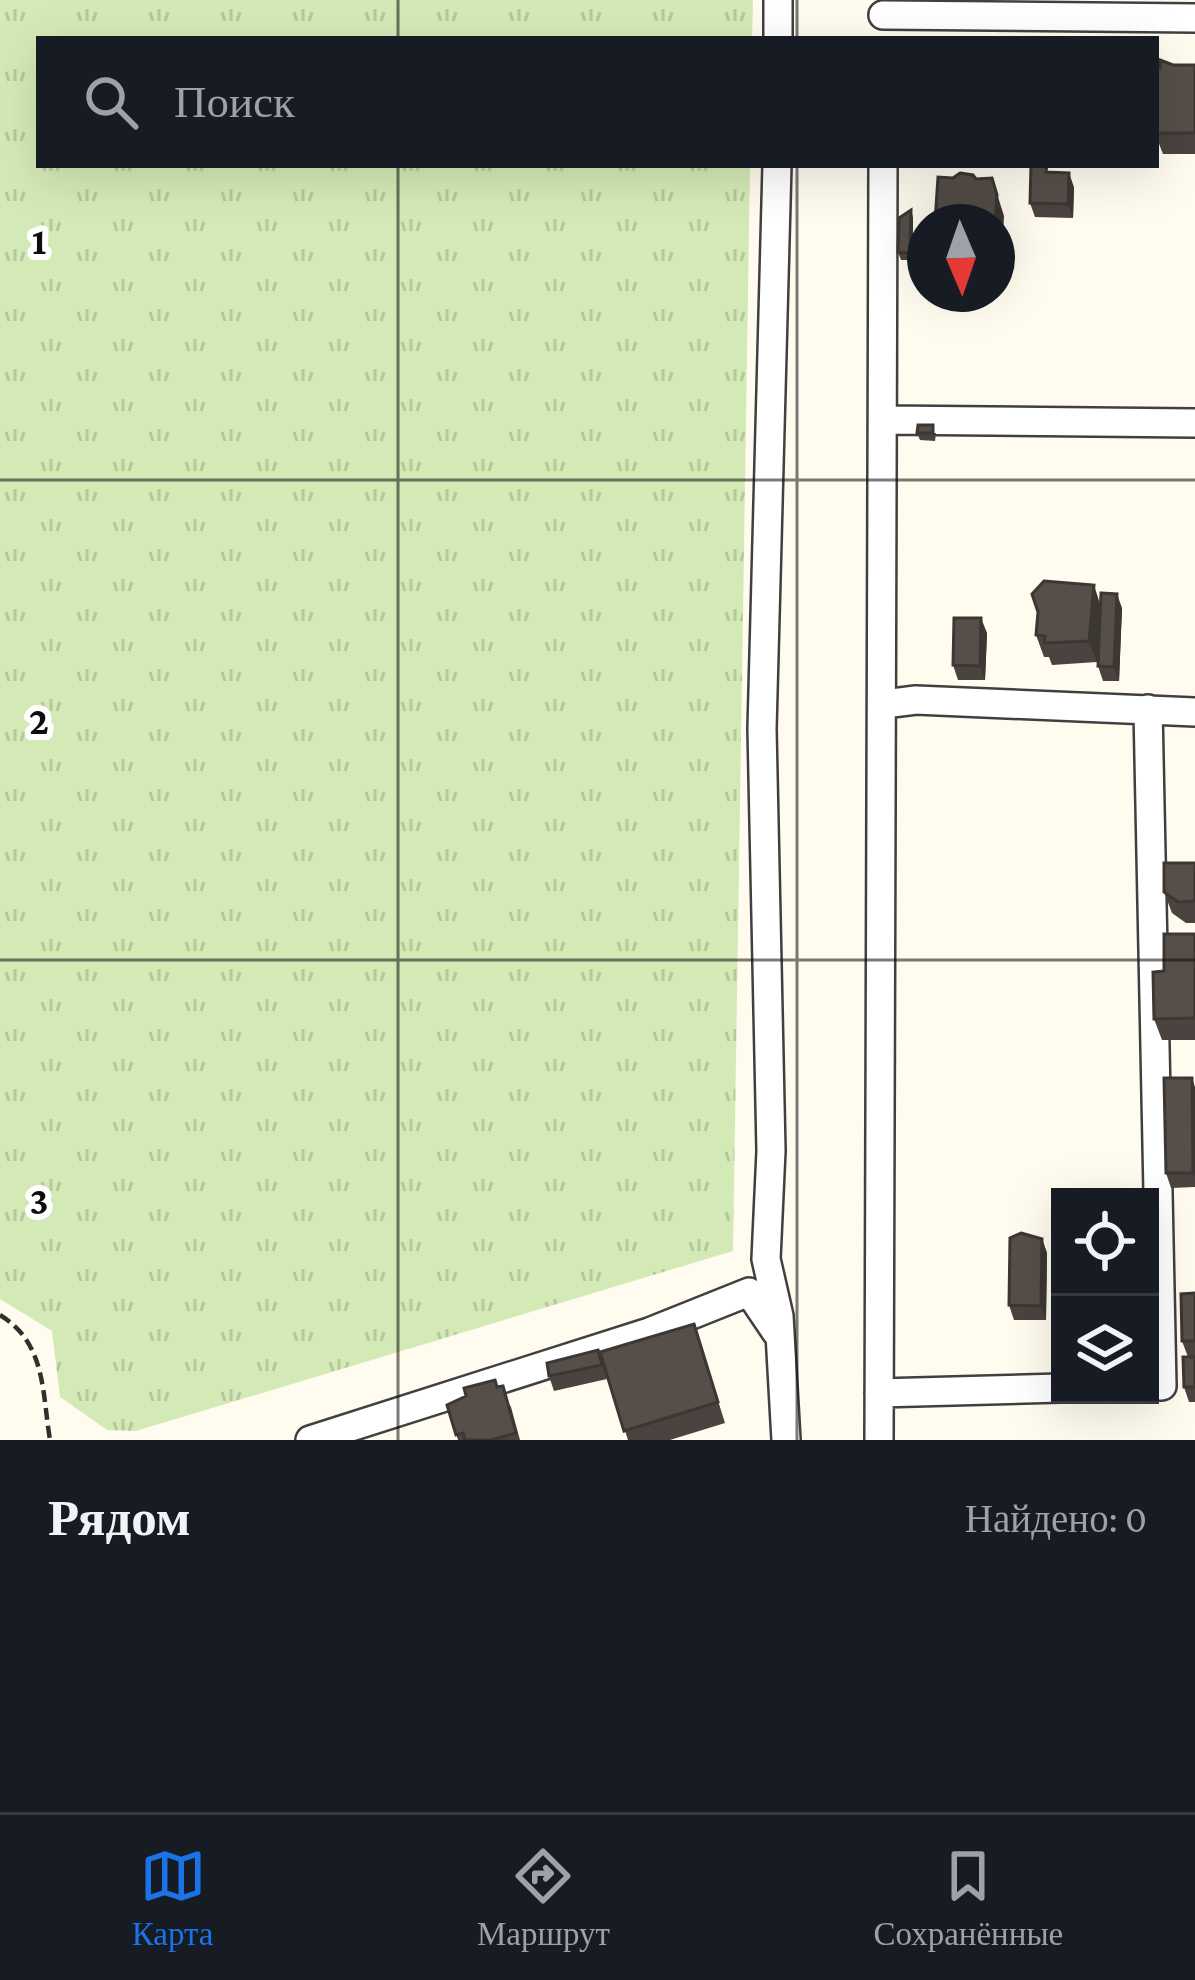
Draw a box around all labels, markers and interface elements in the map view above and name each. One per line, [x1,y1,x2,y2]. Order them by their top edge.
search box [36,36,1159,168]
icon: search [78,69,144,135]
text: Поиск [174,77,295,127]
north arrow [907,204,1015,312]
text: 1 [32,219,46,262]
text: 2 [29,699,49,742]
text: 3 [29,1179,49,1222]
map controls [1051,1188,1159,1404]
button: locate [1051,1188,1159,1296]
button: layers [1051,1296,1159,1404]
text: Рядом [48,1489,191,1546]
text: Найдено: 0 [965,1497,1147,1540]
tab: Карта [132,1843,214,1953]
tab: Маршрут [477,1843,610,1953]
tab: Сохранённые [873,1843,1063,1953]

